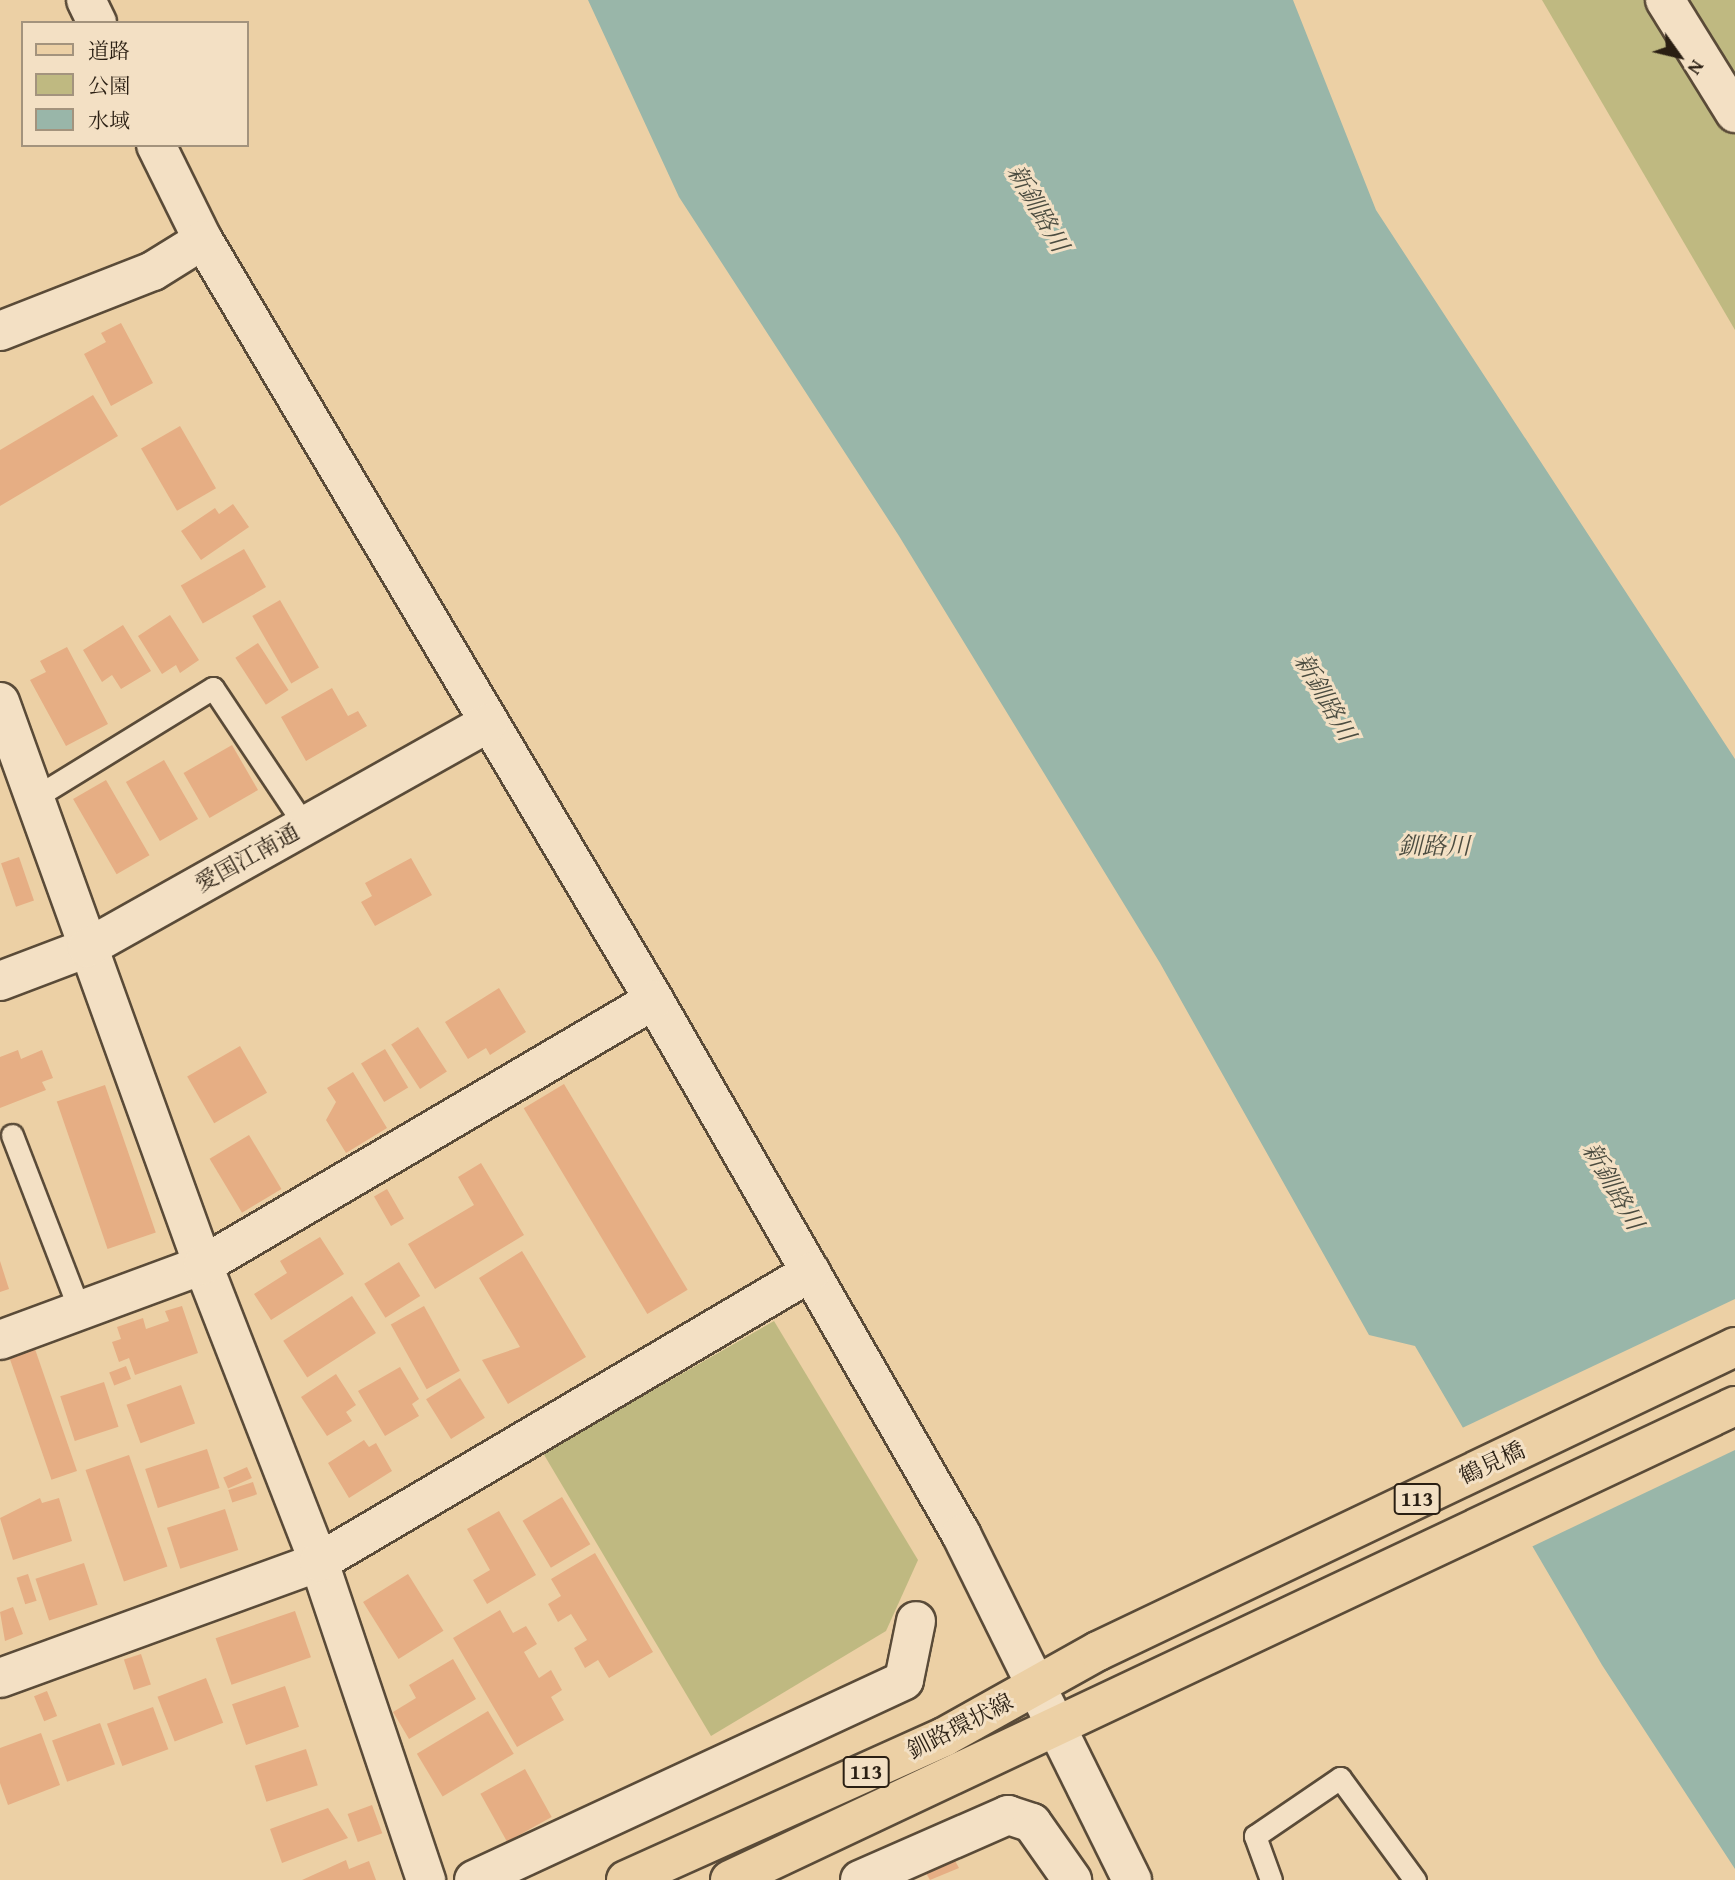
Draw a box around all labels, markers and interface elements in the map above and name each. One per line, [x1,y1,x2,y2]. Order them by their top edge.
legend [21,21,248,147]
north arrow [1644,21,1714,91]
text: 道路 [88,35,130,66]
text: N [1681,55,1712,81]
text: 公園 [88,70,130,101]
text: 水域 [88,105,130,136]
water label: 新釧路川 [1002,159,1074,257]
water label: 新釧路川 [1289,648,1361,746]
street label: 愛国江南通 [190,818,304,898]
water label: 釧路川 [1398,832,1470,860]
water label: 新釧路川 [1577,1137,1649,1235]
street label: 鶴見橋 [1455,1436,1529,1490]
road number: 113 [1392,1482,1442,1516]
street label: 釧路環状線 [903,1688,1017,1764]
road number: 113 [842,1754,890,1790]

